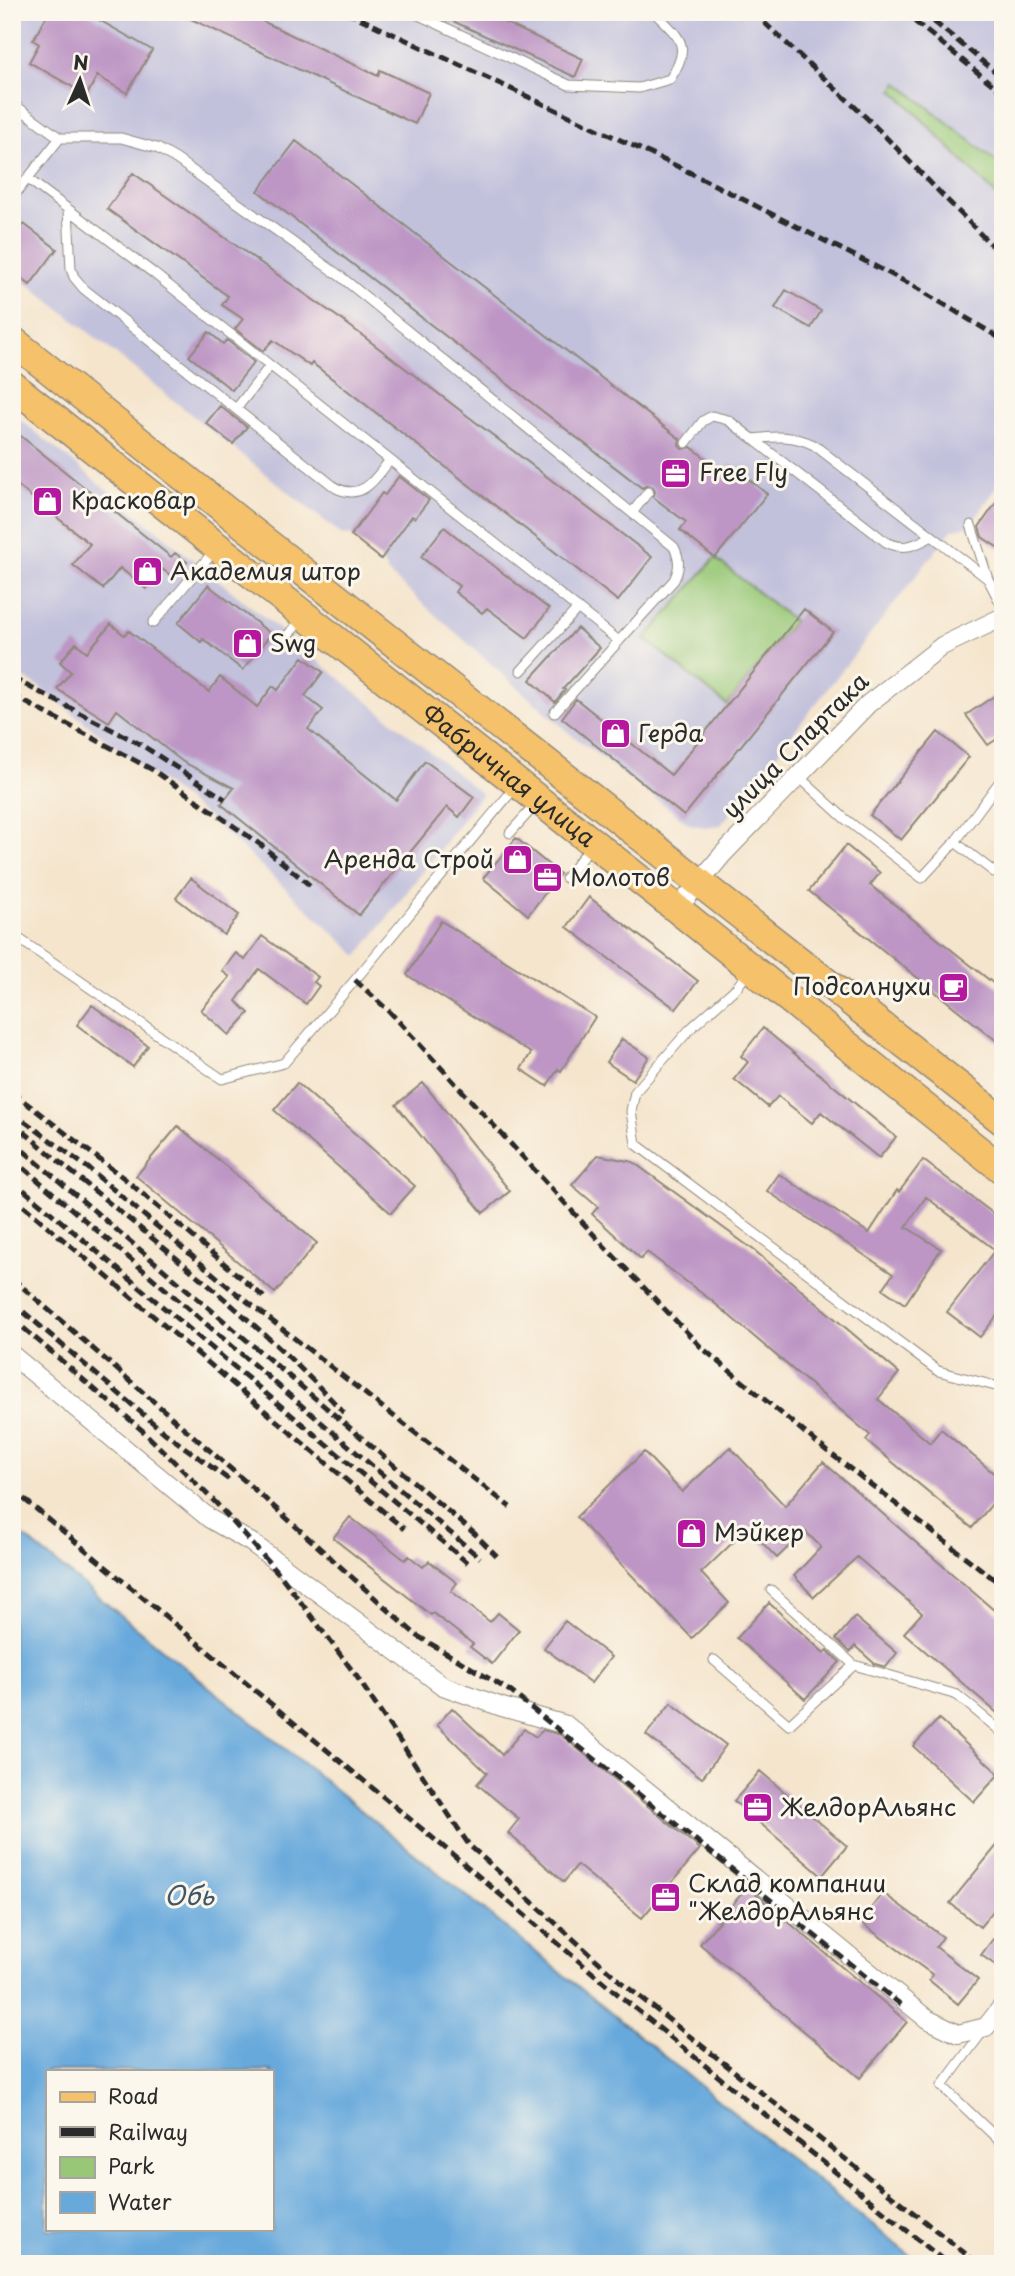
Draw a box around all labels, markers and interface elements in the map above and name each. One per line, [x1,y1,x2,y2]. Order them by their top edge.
north arrow [46,46,116,116]
text: N [73,48,89,76]
place label: Free Fly [699,453,788,489]
office icon: Free Fly [659,456,693,490]
place label: Красковар [71,481,196,517]
shop icon: Красковар [31,484,65,518]
place label: Академия штор [170,552,361,588]
shop icon: Академия штор [130,555,164,589]
place label: Swg [270,624,316,660]
shop icon: Swg [230,627,264,661]
street label: улица Спартака [713,663,876,826]
street label: Фабричная улица [415,695,604,855]
place label: Герда [638,714,703,750]
shop icon: Герда [598,717,632,751]
place label: Аренда Строй [324,840,494,876]
shop icon: Аренда Строй [500,843,534,877]
place label: Молотов [570,858,670,894]
office icon: Молотов [530,861,564,895]
place label: Подсолнухи [793,967,931,1003]
cafe icon: Подсолнухи [937,970,971,1004]
place label: Мэйкер [714,1513,804,1549]
shop icon: Мэйкер [674,1516,708,1550]
place label: ЖелдорАльянс [780,1788,956,1824]
office icon: ЖелдорАльянс [740,1791,774,1825]
place label: Склад компании "ЖелдорАльянс [688,1864,886,1928]
water label: Обь [164,1875,215,1914]
office icon: Склад компании "ЖелдорАльянс [648,1881,682,1915]
legend [46,2070,273,2230]
text: Road [108,2079,159,2111]
text: Railway [108,2115,188,2147]
text: Park [108,2149,155,2181]
text: Water [108,2185,172,2217]

